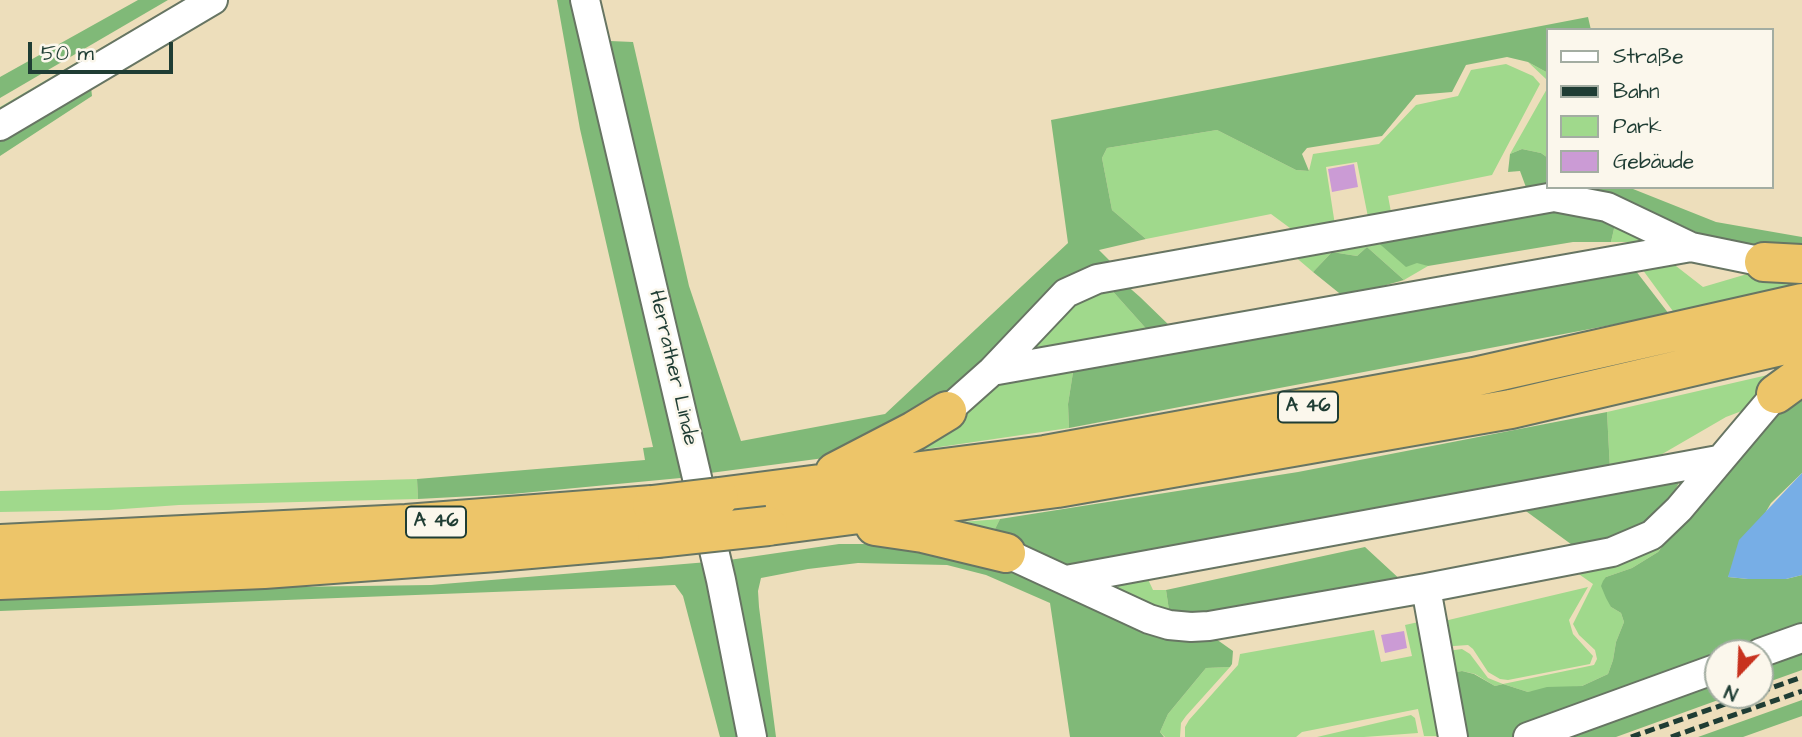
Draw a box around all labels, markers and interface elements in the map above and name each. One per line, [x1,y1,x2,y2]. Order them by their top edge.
scale bar [32,28,177,72]
legend [1546,28,1774,189]
text: 50 m [41,39,94,68]
text: Straße [1613,42,1684,71]
text: Bahn [1613,77,1660,106]
text: Park [1613,112,1662,141]
text: Gebäude [1613,147,1694,176]
street label: Herrather Linde [642,288,702,448]
road number: A 46 [1278,392,1338,422]
road number: A 46 [406,506,466,538]
north arrow [1704,639,1774,709]
text: N [1721,677,1742,707]

